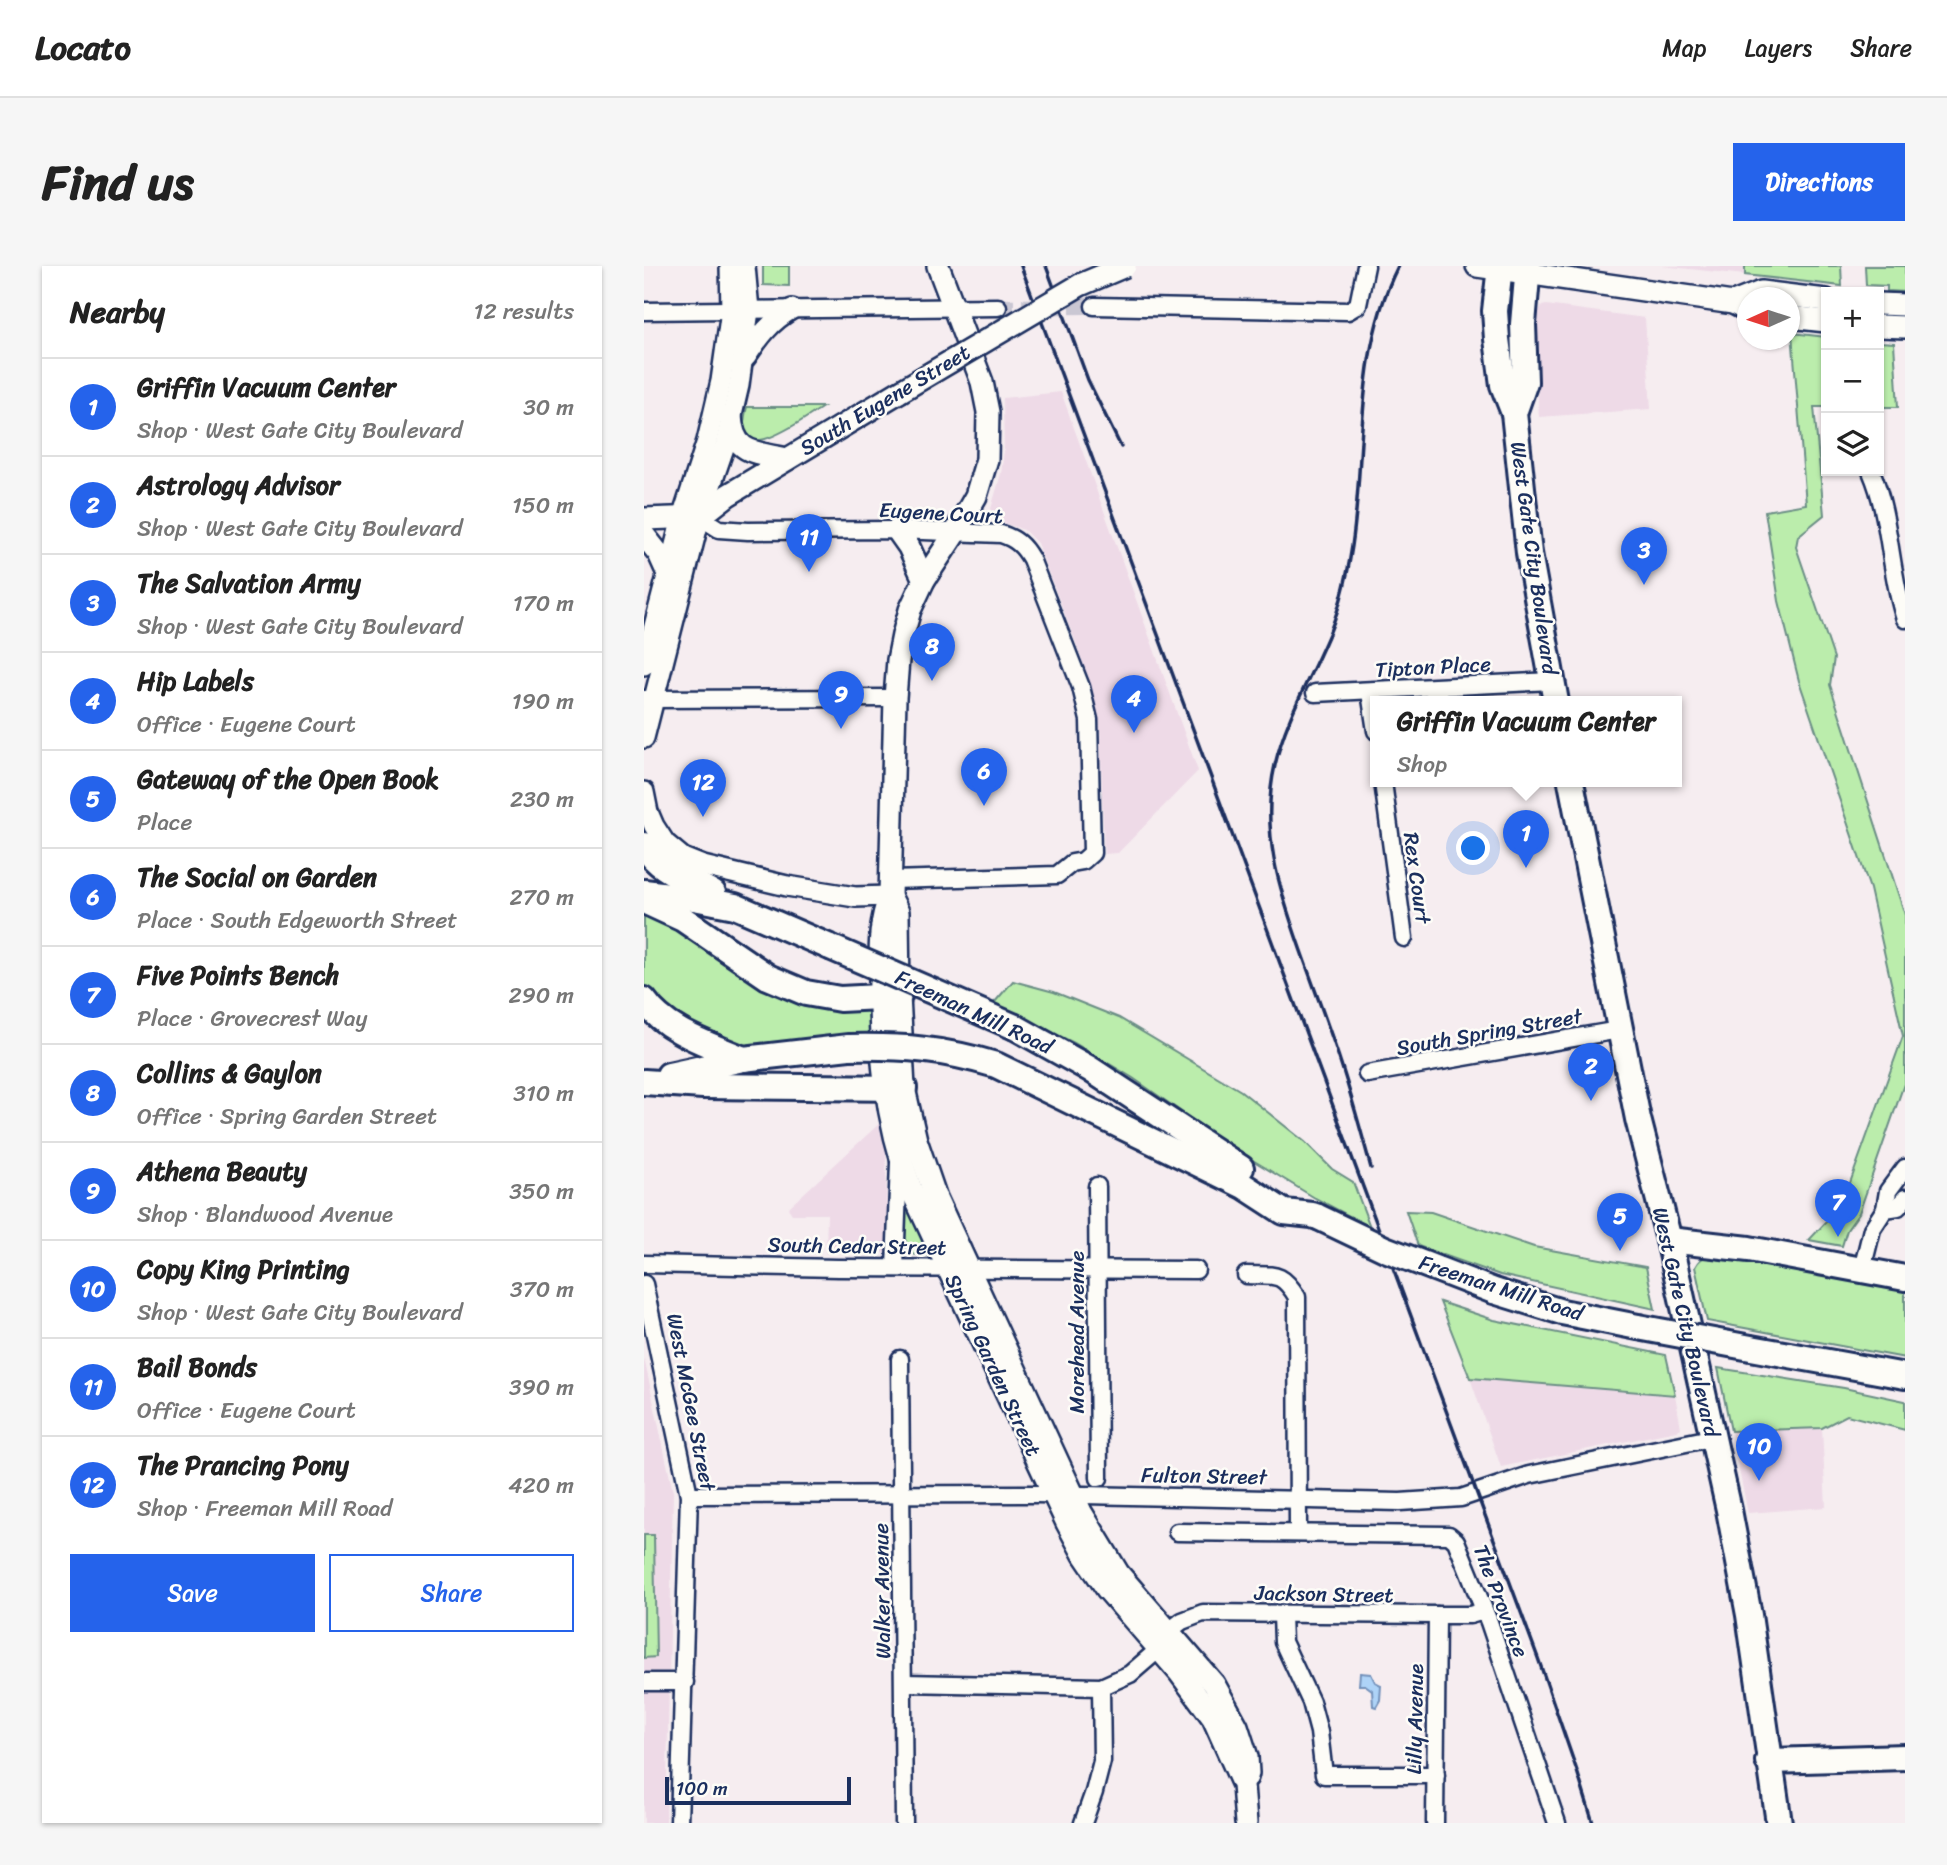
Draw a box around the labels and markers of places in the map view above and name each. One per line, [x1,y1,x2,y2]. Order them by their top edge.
pin: 11 [786,514,832,572]
pin: 3 [1621,527,1667,585]
pin: 8 [909,623,955,681]
pin: 9 [818,671,864,729]
pin: 4 [1111,675,1157,733]
pin: 6 [961,748,1007,806]
pin: 12 [680,759,726,817]
pin: 1 [1503,810,1549,868]
pin: 2 [1568,1043,1614,1101]
pin: 7 [1815,1179,1861,1237]
pin: 5 [1597,1193,1643,1251]
pin: 10 [1736,1423,1782,1481]

